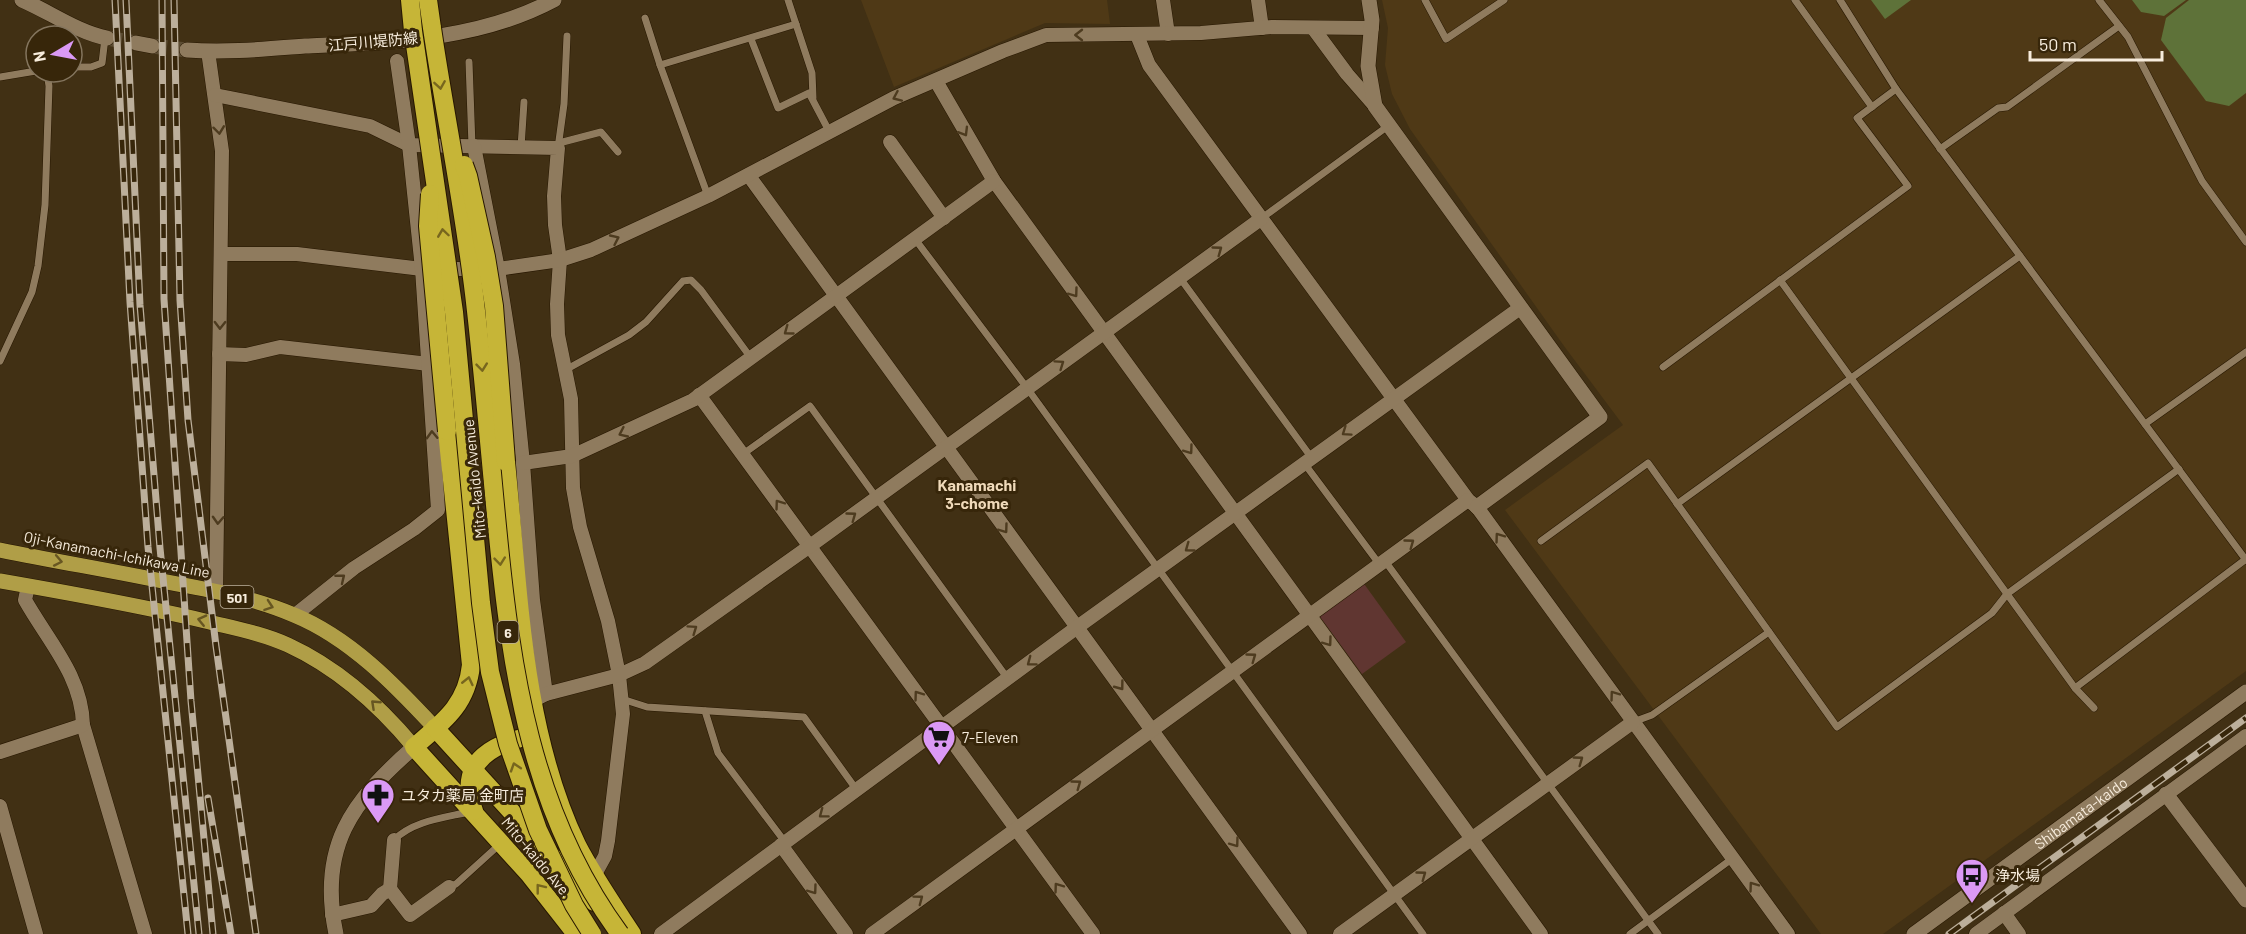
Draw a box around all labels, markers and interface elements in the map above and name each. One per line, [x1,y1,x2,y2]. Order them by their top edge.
north arrow [24,24,84,84]
scale bar [2030,24,2162,62]
street label: 江戸川堤防線 [327,28,419,54]
one-way arrow [1074,29,1083,41]
text: 50 m [2039,33,2077,55]
text: N [28,50,49,64]
one-way arrow [434,81,446,90]
one-way arrow [892,90,903,102]
one-way arrow [212,126,225,135]
one-way arrow [957,126,968,136]
one-way arrow [438,229,450,238]
one-way arrow [608,235,619,247]
one-way arrow [1212,246,1223,257]
one-way arrow [1067,286,1078,297]
one-way arrow [213,321,226,330]
one-way arrow [784,324,795,335]
one-way arrow [1054,360,1065,371]
one-way arrow [475,362,488,372]
street label: Mito-kaido Avenue [459,418,489,540]
one-way arrow [618,425,629,437]
one-way arrow [1342,425,1353,436]
one-way arrow [426,430,438,439]
one-way arrow [1182,444,1193,455]
district label: Kanamachi 3-chome [938,475,1016,512]
one-way arrow [775,499,786,510]
one-way arrow [845,512,856,523]
one-way arrow [211,516,224,525]
one-way arrow [997,522,1008,533]
street label: Oji-Kanamachi-Ichikawa Line [22,527,212,581]
one-way arrow [1495,533,1506,544]
one-way arrow [1403,539,1414,550]
one-way arrow [1184,541,1195,552]
one-way arrow [52,554,62,567]
one-way arrow [493,557,506,566]
one-way arrow [334,575,345,586]
road number: 501 [220,586,254,608]
one-way arrow [263,598,274,611]
one-way arrow [197,615,207,628]
road number: 6 [498,621,518,643]
one-way arrow [686,625,697,636]
one-way arrow [1321,636,1332,647]
one-way arrow [1245,653,1256,664]
one-way arrow [1026,655,1037,666]
one-way arrow [461,676,474,686]
one-way arrow [1112,679,1123,690]
one-way arrow [914,691,925,702]
one-way arrow [1610,691,1621,702]
one-way arrow [371,700,381,711]
supermarket icon: 7-Eleven [921,719,957,766]
place label: 7-Eleven [962,728,1018,746]
one-way arrow [1573,757,1584,768]
one-way arrow [510,762,522,773]
street label: Shibamata-kaido [2030,773,2131,853]
pharmacy icon: ユタカ薬局 金町店 [360,777,396,824]
one-way arrow [1070,780,1081,791]
place label: ユタカ薬局 金町店 [401,786,524,804]
one-way arrow [818,807,829,818]
street label: Mito-kaido Ave. [498,813,576,901]
one-way arrow [1227,837,1238,848]
bus stop icon: 浄水場 [1954,857,1990,904]
place label: 浄水場 [1995,866,2040,884]
one-way arrow [1415,871,1426,882]
one-way arrow [1054,882,1065,893]
one-way arrow [1750,882,1761,893]
one-way arrow [806,883,817,894]
one-way arrow [537,884,548,895]
one-way arrow [913,895,924,906]

